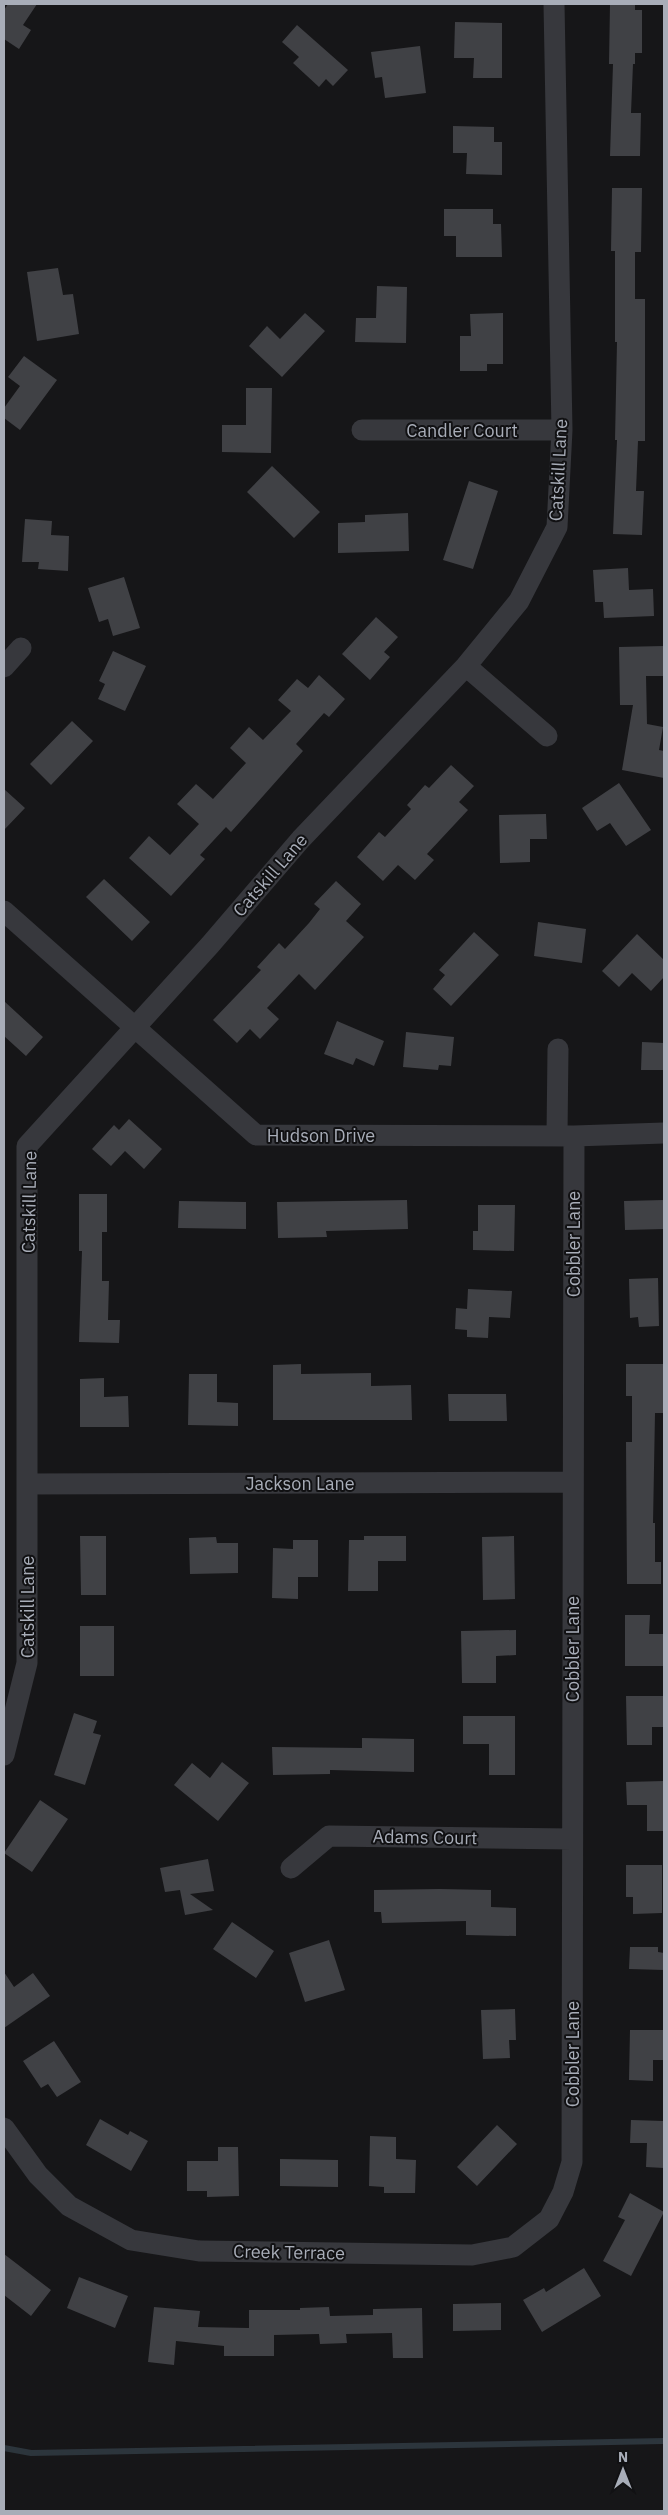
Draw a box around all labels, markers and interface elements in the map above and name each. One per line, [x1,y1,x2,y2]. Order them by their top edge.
street label: Catskill Lane [544,418,572,522]
street label: Candler Court [406,419,518,442]
street label: Catskill Lane [228,829,312,921]
street label: Hudson Drive [267,1124,375,1147]
street label: Catskill Lane [17,1150,41,1253]
street label: Cobbler Lane [562,1191,585,1297]
street label: Jackson Lane [245,1472,355,1495]
street label: Catskill Lane [16,1556,39,1658]
street label: Cobbler Lane [561,1596,584,1702]
street label: Adams Court [372,1825,478,1849]
street label: Cobbler Lane [561,2001,584,2107]
street label: Creek Terrace [233,2240,345,2264]
north arrow [598,2445,648,2495]
text: N [618,2448,628,2466]

